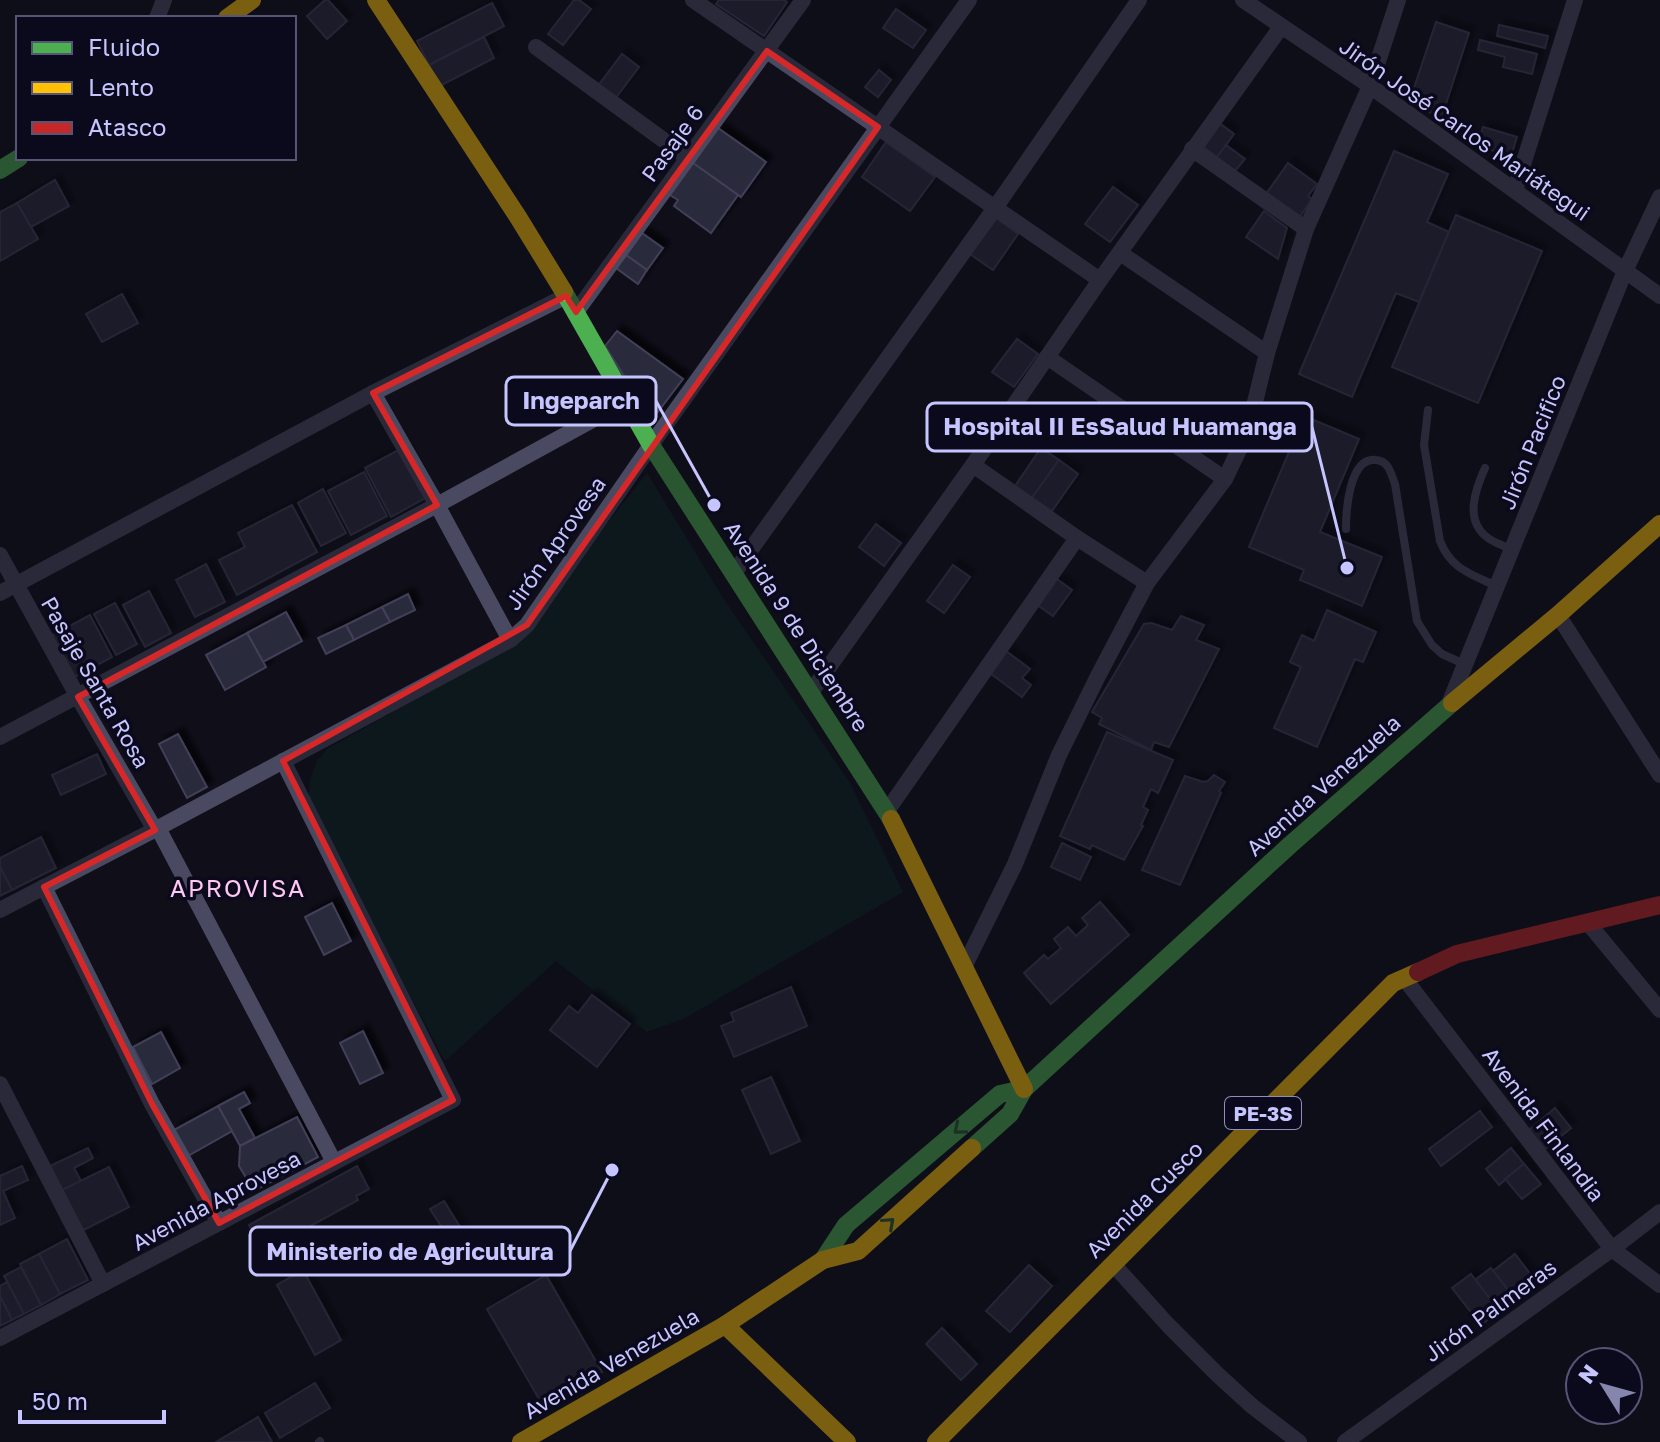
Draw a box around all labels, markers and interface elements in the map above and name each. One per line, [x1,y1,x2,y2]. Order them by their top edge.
legend [16,16,296,160]
text: Fluido [88,32,160,61]
street label: Jirón José Carlos Mariátegui [1335,32,1595,226]
text: Lento [88,72,154,101]
street label: Pasaje 6 [635,99,709,187]
text: Atasco [88,112,166,141]
street label: Jirón Pacifico [1493,371,1571,513]
callout: Ingeparch [506,377,656,425]
text: Ingeparch [522,385,640,414]
callout: Hospital II EsSalud Huamanga [927,403,1312,451]
text: Hospital II EsSalud Huamanga [943,411,1297,440]
street label: Jirón Aprovesa [499,471,611,615]
street label: Avenida 9 de Diciembre [719,516,875,736]
street label: Pasaje Santa Rosa [36,591,156,773]
street label: Avenida Venezuela [1240,709,1406,861]
district label: APROVISA [170,873,306,902]
street label: Avenida Finlandia [1477,1041,1611,1207]
road number: PE-3S [1225,1097,1301,1129]
one-way arrow [954,1119,969,1134]
street label: Avenida Cusco [1080,1135,1208,1263]
street label: Avenida Aprovesa [127,1144,305,1256]
one-way arrow [880,1219,895,1233]
callout: Ministerio de Agricultura [250,1227,570,1275]
text: Ministerio de Agricultura [266,1236,554,1265]
street label: Jirón Palmeras [1419,1253,1561,1367]
street label: Avenida Venezuela [518,1302,704,1424]
north arrow [1564,1346,1644,1426]
text: N [1572,1359,1603,1388]
scale bar [20,1374,164,1424]
text: 50 m [32,1386,88,1415]

